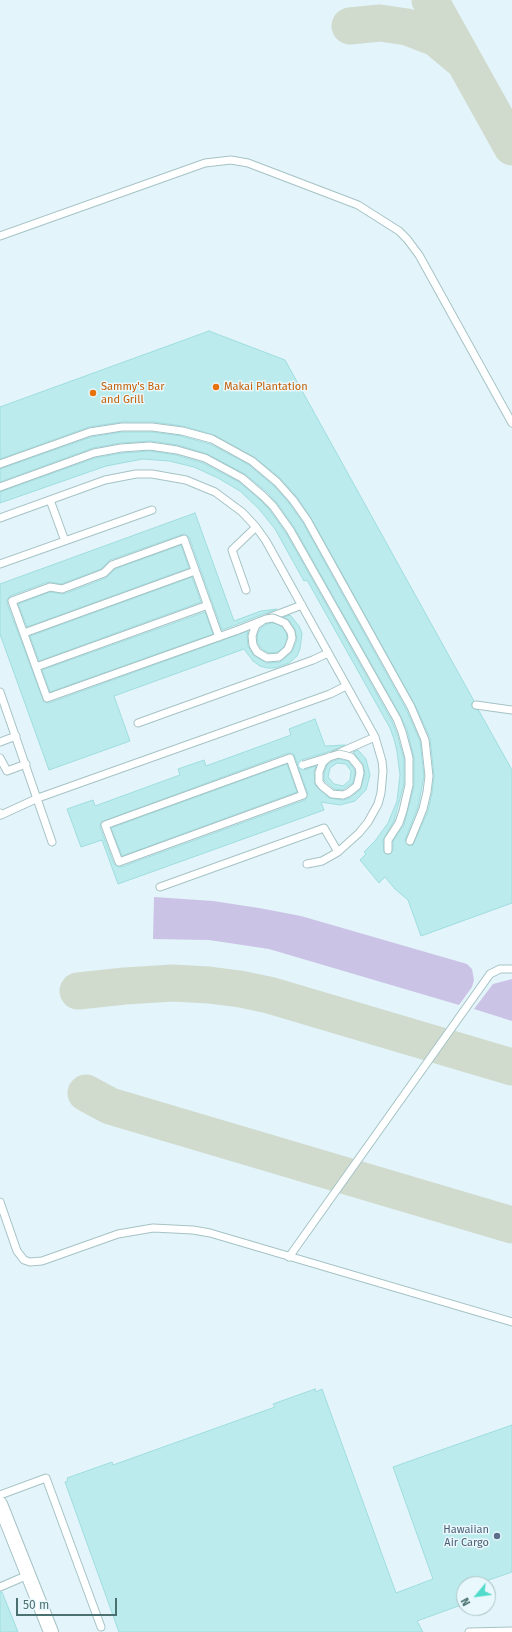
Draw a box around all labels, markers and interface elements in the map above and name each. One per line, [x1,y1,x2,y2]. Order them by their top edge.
place label: Sammy's Bar and Grill [101,380,164,406]
place label: Makai Plantation [224,380,308,394]
marker: Makai Plantation [211,382,221,392]
marker: Sammy's Bar and Grill [88,388,98,398]
place label: Hawaiian Air Cargo [443,1523,489,1549]
marker: Hawaiian Air Cargo [492,1531,502,1541]
north arrow [456,1576,496,1616]
scale bar [18,1590,119,1616]
text: N [458,1595,473,1608]
text: 50 m [23,1598,49,1612]

